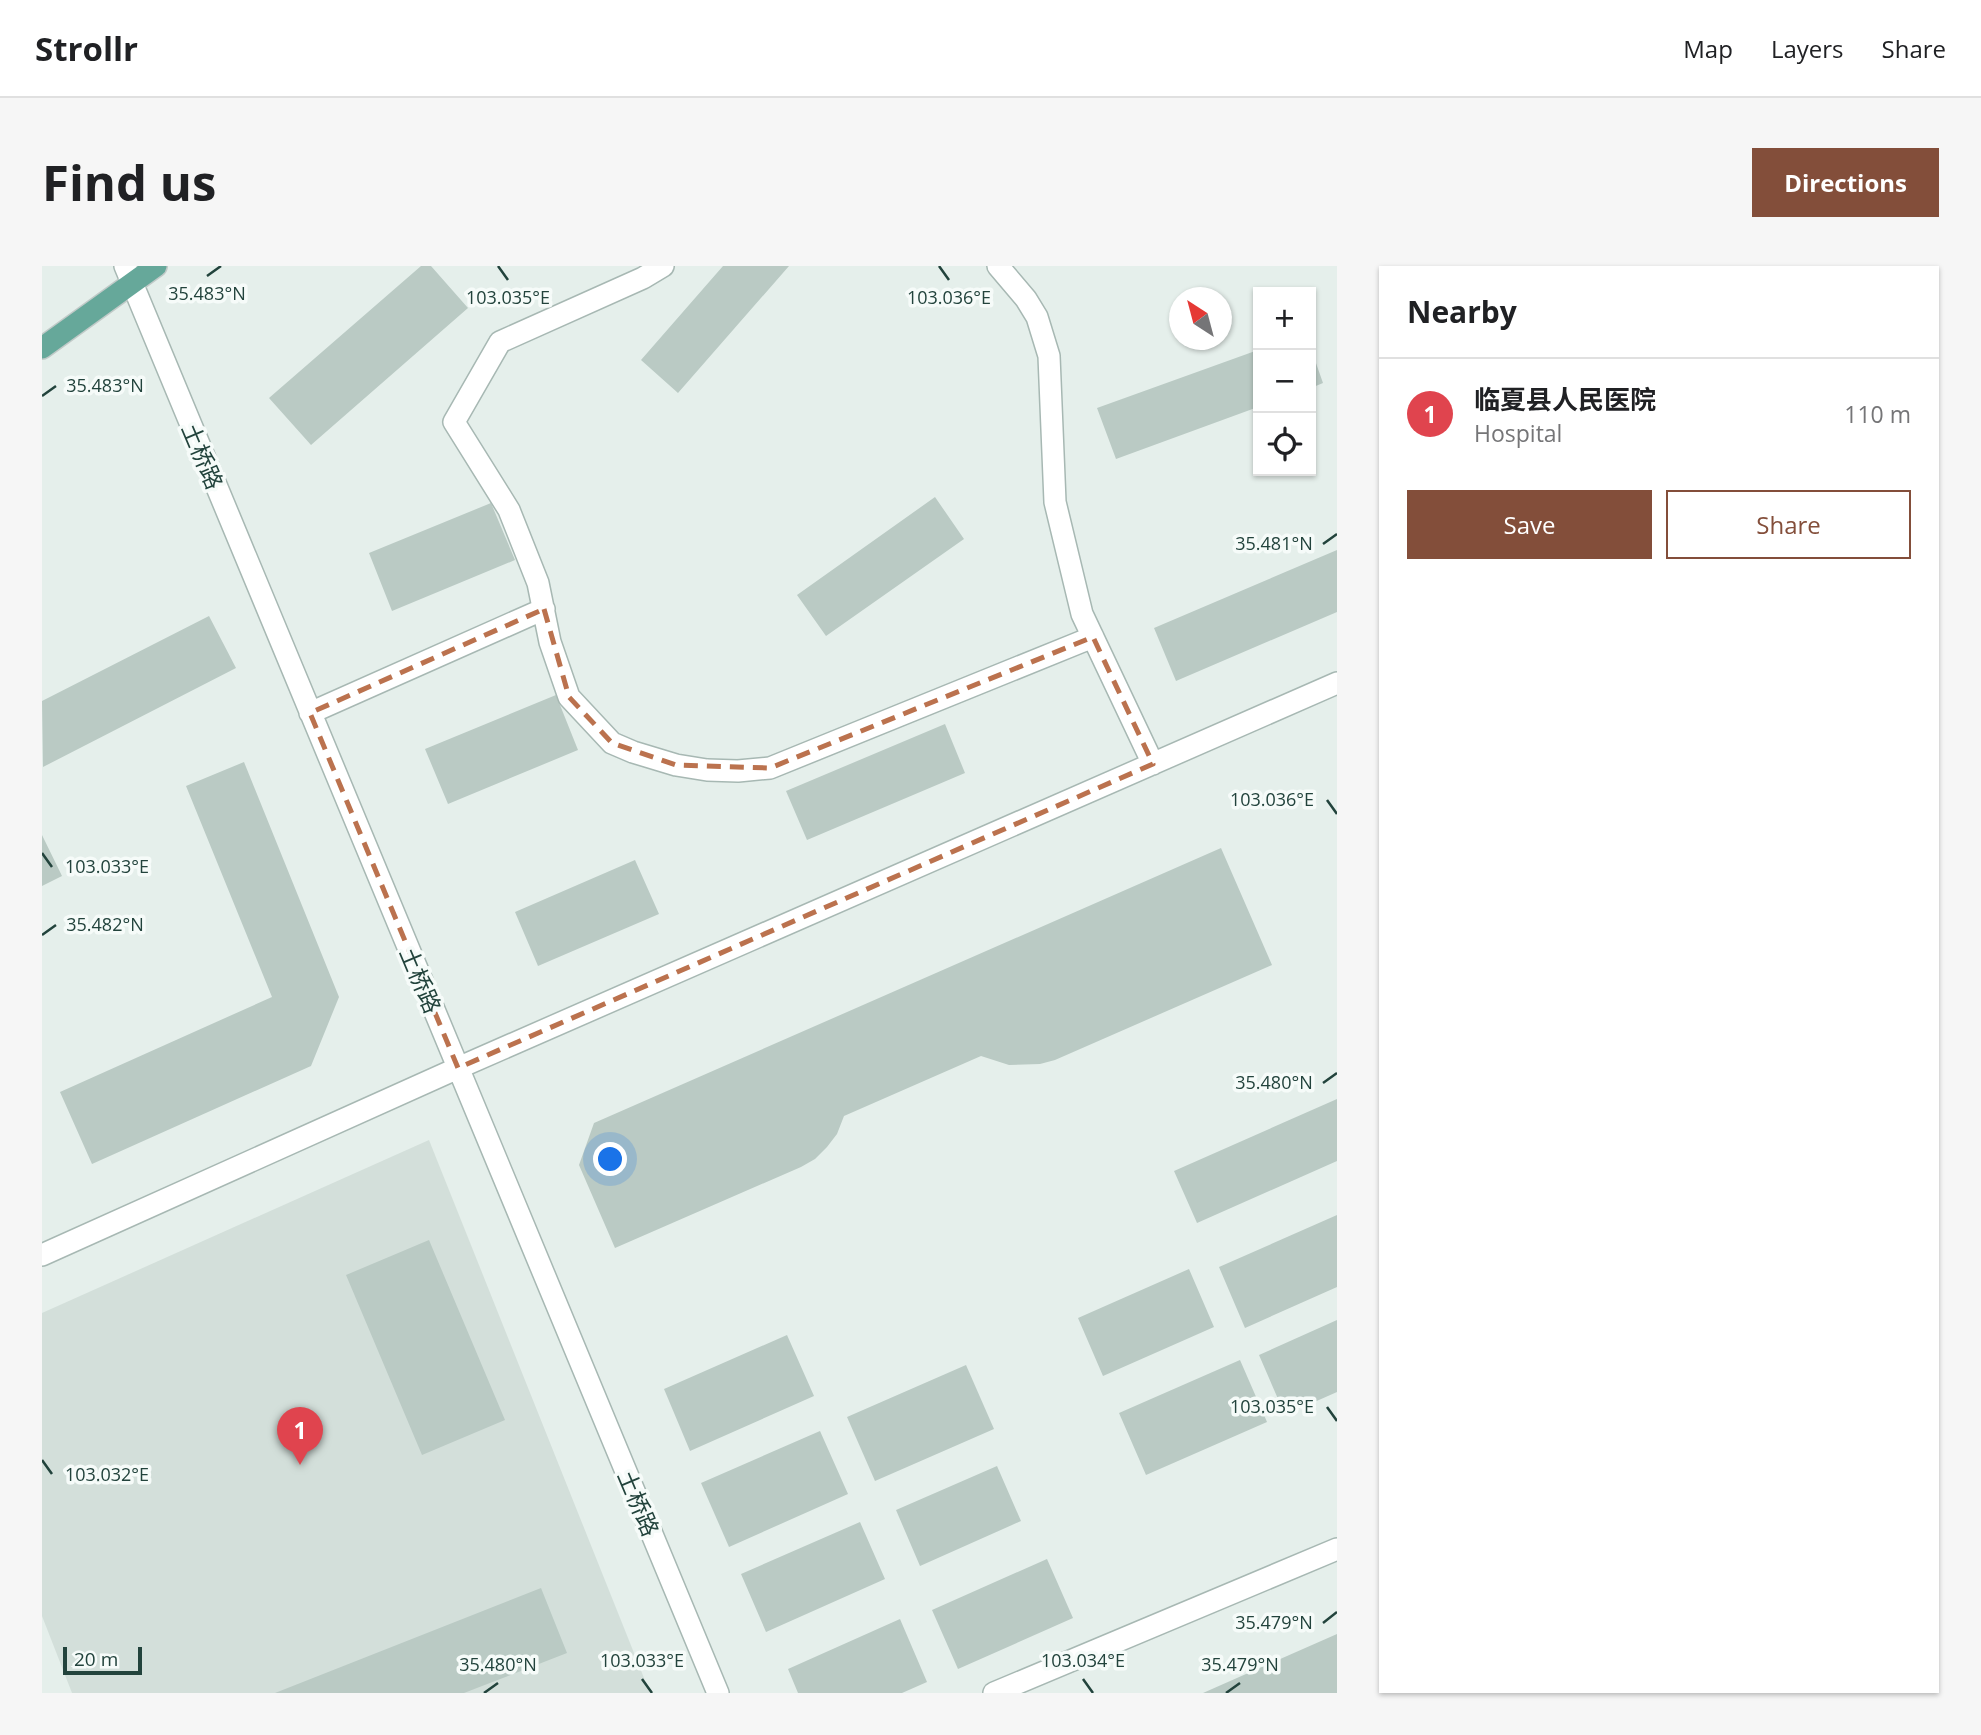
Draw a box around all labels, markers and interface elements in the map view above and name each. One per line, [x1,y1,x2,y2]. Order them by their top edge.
text: Strollr [35,26,138,71]
text: Map [1683,32,1733,65]
text: Layers [1771,32,1844,65]
text: Share [1882,32,1946,65]
button: Directions [1752,148,1939,217]
text: Find us [42,149,216,215]
text: 35.483°N [168,281,246,305]
text: 103.035°E [466,285,550,309]
text: 103.036°E [907,285,991,309]
north arrow [1169,287,1232,350]
map controls [1253,287,1316,476]
button: + [1253,287,1316,350]
text: Nearby [1407,291,1517,332]
button: − [1253,350,1316,413]
text: 35.483°N [66,373,144,397]
text: 临夏县人民医院 [1474,381,1656,417]
text: 1 [1423,398,1437,430]
text: 110 m [1844,398,1911,430]
button: locate [1253,413,1316,476]
text: Hospital [1474,417,1562,449]
street label: 土桥路 [175,418,231,494]
button: Save [1407,490,1652,559]
button: Share [1666,490,1911,559]
text: 35.481°N [1235,531,1313,555]
text: 103.036°E [1230,787,1314,811]
text: 103.033°E [65,854,149,878]
text: 35.482°N [66,912,144,936]
street label: 土桥路 [393,942,449,1018]
text: 35.480°N [1235,1070,1313,1094]
your location [593,1142,627,1176]
text: 103.035°E [1230,1394,1314,1418]
pin: 1 [277,1407,323,1465]
text: 103.032°E [65,1462,149,1486]
street label: 土桥路 [611,1465,667,1541]
text: 35.479°N [1235,1610,1313,1634]
scale bar [63,1644,142,1676]
text: 20 m [74,1646,118,1672]
text: 103.033°E [600,1648,684,1672]
text: 103.034°E [1041,1648,1125,1672]
text: 35.480°N [459,1652,537,1676]
text: 35.479°N [1201,1652,1279,1676]

